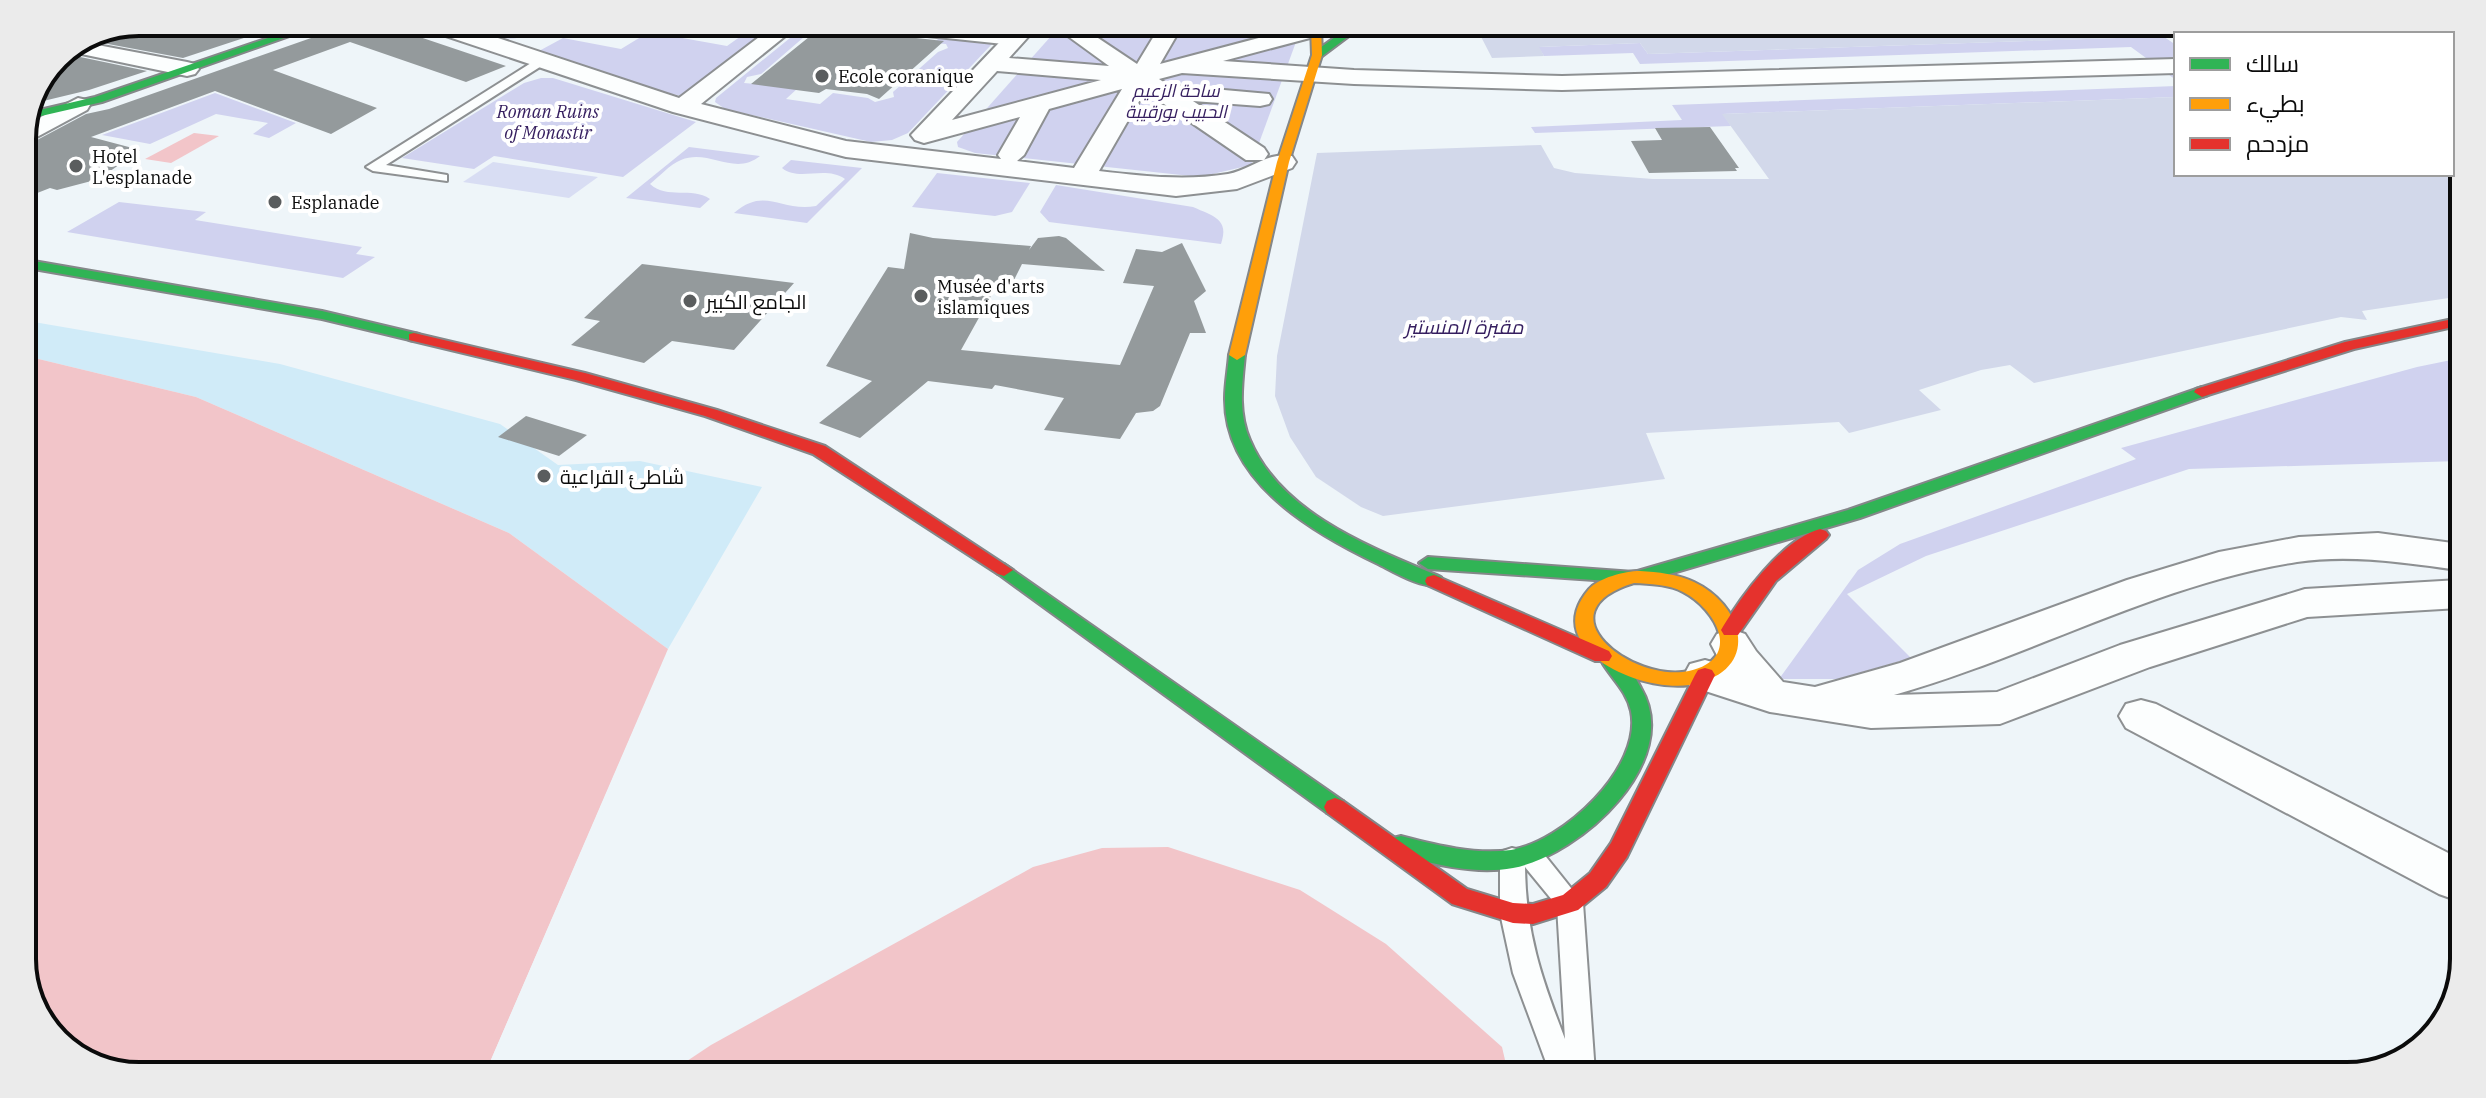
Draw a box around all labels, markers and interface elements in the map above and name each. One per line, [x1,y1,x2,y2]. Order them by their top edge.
legend [2174,32,2454,176]
text: سالك [2246,47,2299,79]
place label: Ecole coranique [838,65,974,88]
marker: Ecole coranique [813,67,831,85]
park label: ساحة الزعيم الحبيب بورقيبة [1125,79,1229,123]
text: بطيء [2246,87,2305,123]
park label: Roman Ruins of Monastir [496,100,600,144]
text: مزدحم [2246,127,2309,160]
place label: Hotel L'esplanade [92,145,192,189]
marker: Hotel L'esplanade [67,157,85,175]
place label: Esplanade [291,191,380,214]
marker: Esplanade [266,193,284,211]
place label: Musée d'arts islamiques [937,275,1045,319]
marker: Musée d'arts islamiques [912,287,930,305]
place label: الجامع الكبير [705,288,807,316]
marker: الجامع الكبير [681,292,699,310]
park label: مقبرة المنستير [1402,313,1524,340]
place label: شاطئ القراعية [560,463,684,490]
marker: شاطئ القراعية [535,467,553,485]

